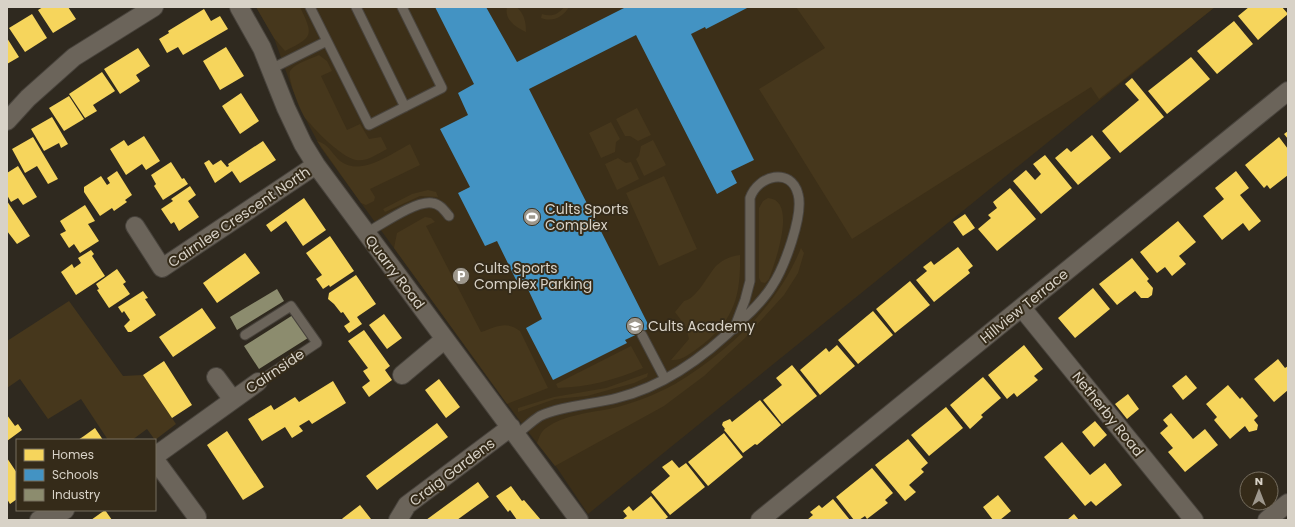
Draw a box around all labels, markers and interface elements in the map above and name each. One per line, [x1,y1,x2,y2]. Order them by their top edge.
street label: Cairnlee Crescent North [164,162,314,272]
place label: Cults Sports Complex [545,199,629,235]
sports icon: Cults Sports Complex [522,207,542,227]
street label: Quarry Road [361,231,429,313]
place label: Cults Sports Complex Parking [474,258,592,294]
street label: Hillview Terrace [976,264,1073,348]
parking icon: Cults Sports Complex Parking [451,266,471,286]
school or university icon: Cults Academy [625,316,645,336]
place label: Cults Academy [648,316,755,336]
street label: Cairnside [242,344,309,398]
street label: Netherby Road [1068,367,1148,461]
street label: Craig Gardens [405,433,499,511]
legend [16,439,156,511]
text: Homes [52,446,94,463]
text: Schools [52,466,99,483]
north arrow [1239,471,1279,511]
text: N [1255,473,1263,489]
text: Industry [52,486,101,503]

